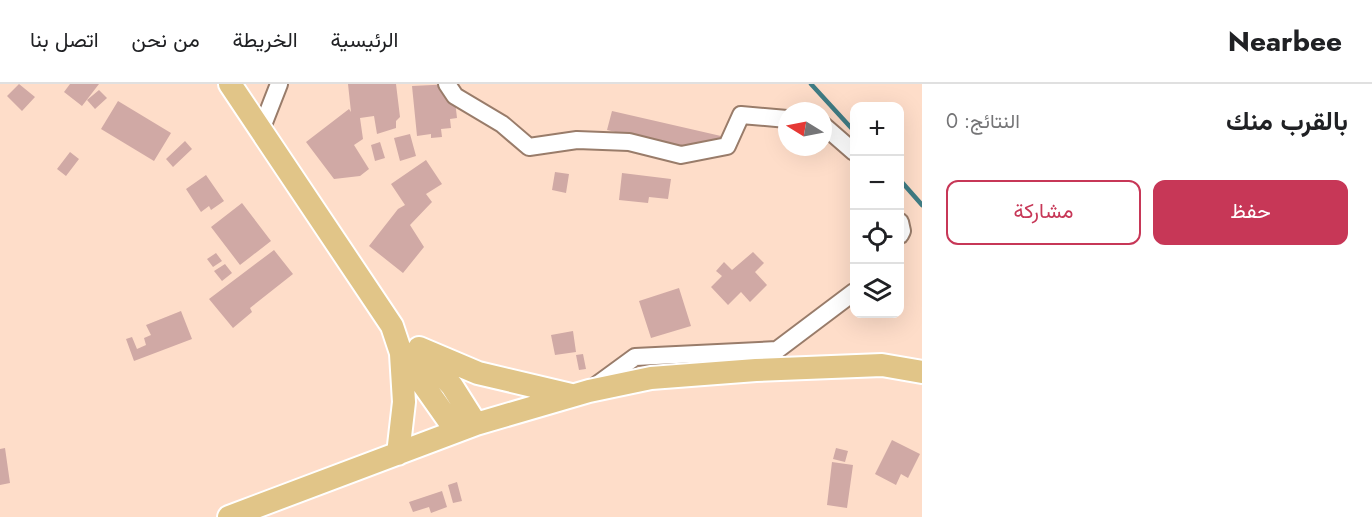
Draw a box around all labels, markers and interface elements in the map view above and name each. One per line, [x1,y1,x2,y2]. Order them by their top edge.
text: Nearbee [1228,21,1342,62]
text: اتصل بنا [30,25,99,55]
text: من نحن [132,25,200,55]
text: الخريطة [233,25,298,55]
text: الرئيسية [331,25,398,55]
north arrow [778,102,832,156]
map controls [850,102,904,318]
button: + [850,102,904,156]
text: بالقرب منك [1226,102,1348,140]
text: النتائج: 0 [946,107,1020,136]
button: − [850,156,904,210]
button: مشاركة [946,180,1141,245]
button: حفظ [1153,180,1348,245]
button: locate [850,210,904,264]
button: layers [850,264,904,318]

